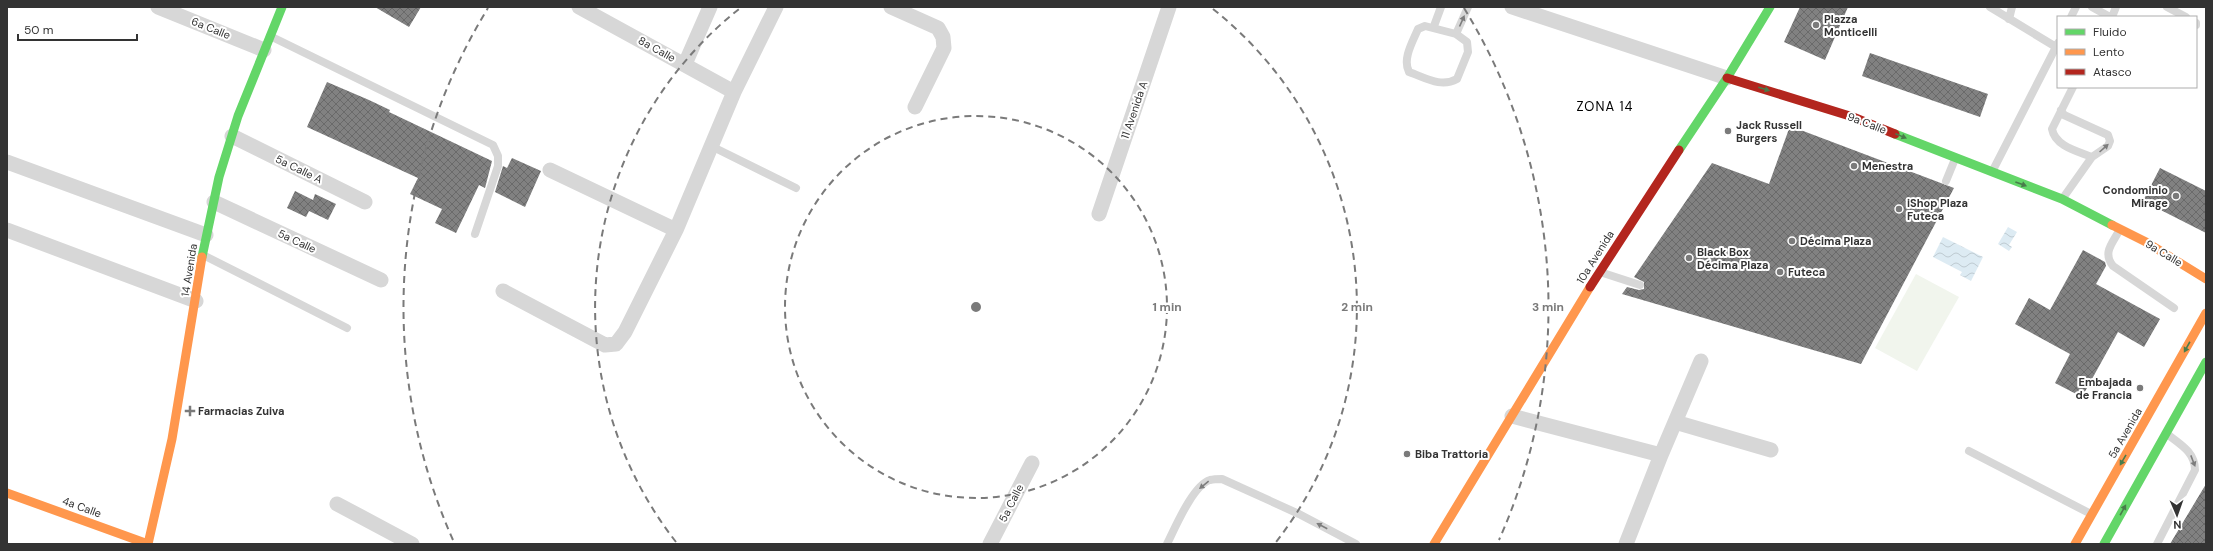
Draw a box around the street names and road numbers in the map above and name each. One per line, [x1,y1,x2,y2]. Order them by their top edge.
street label: 6a Calle [189,14,233,42]
street label: 8a Calle [636,33,678,65]
street label: 11 Avenida A [1118,79,1150,141]
street label: 9a Calle [1845,109,1889,137]
street label: 5a Calle A [273,152,325,186]
street label: 5a Calle [276,226,318,256]
street label: 10a Avenida [1573,228,1617,286]
street label: 9a Calle [2143,236,2185,270]
street label: 14 Avenida [178,243,200,297]
street label: 5a Avenida [2105,405,2145,461]
street label: 5a Calle [996,482,1026,524]
street label: 4a Calle [61,493,103,521]

